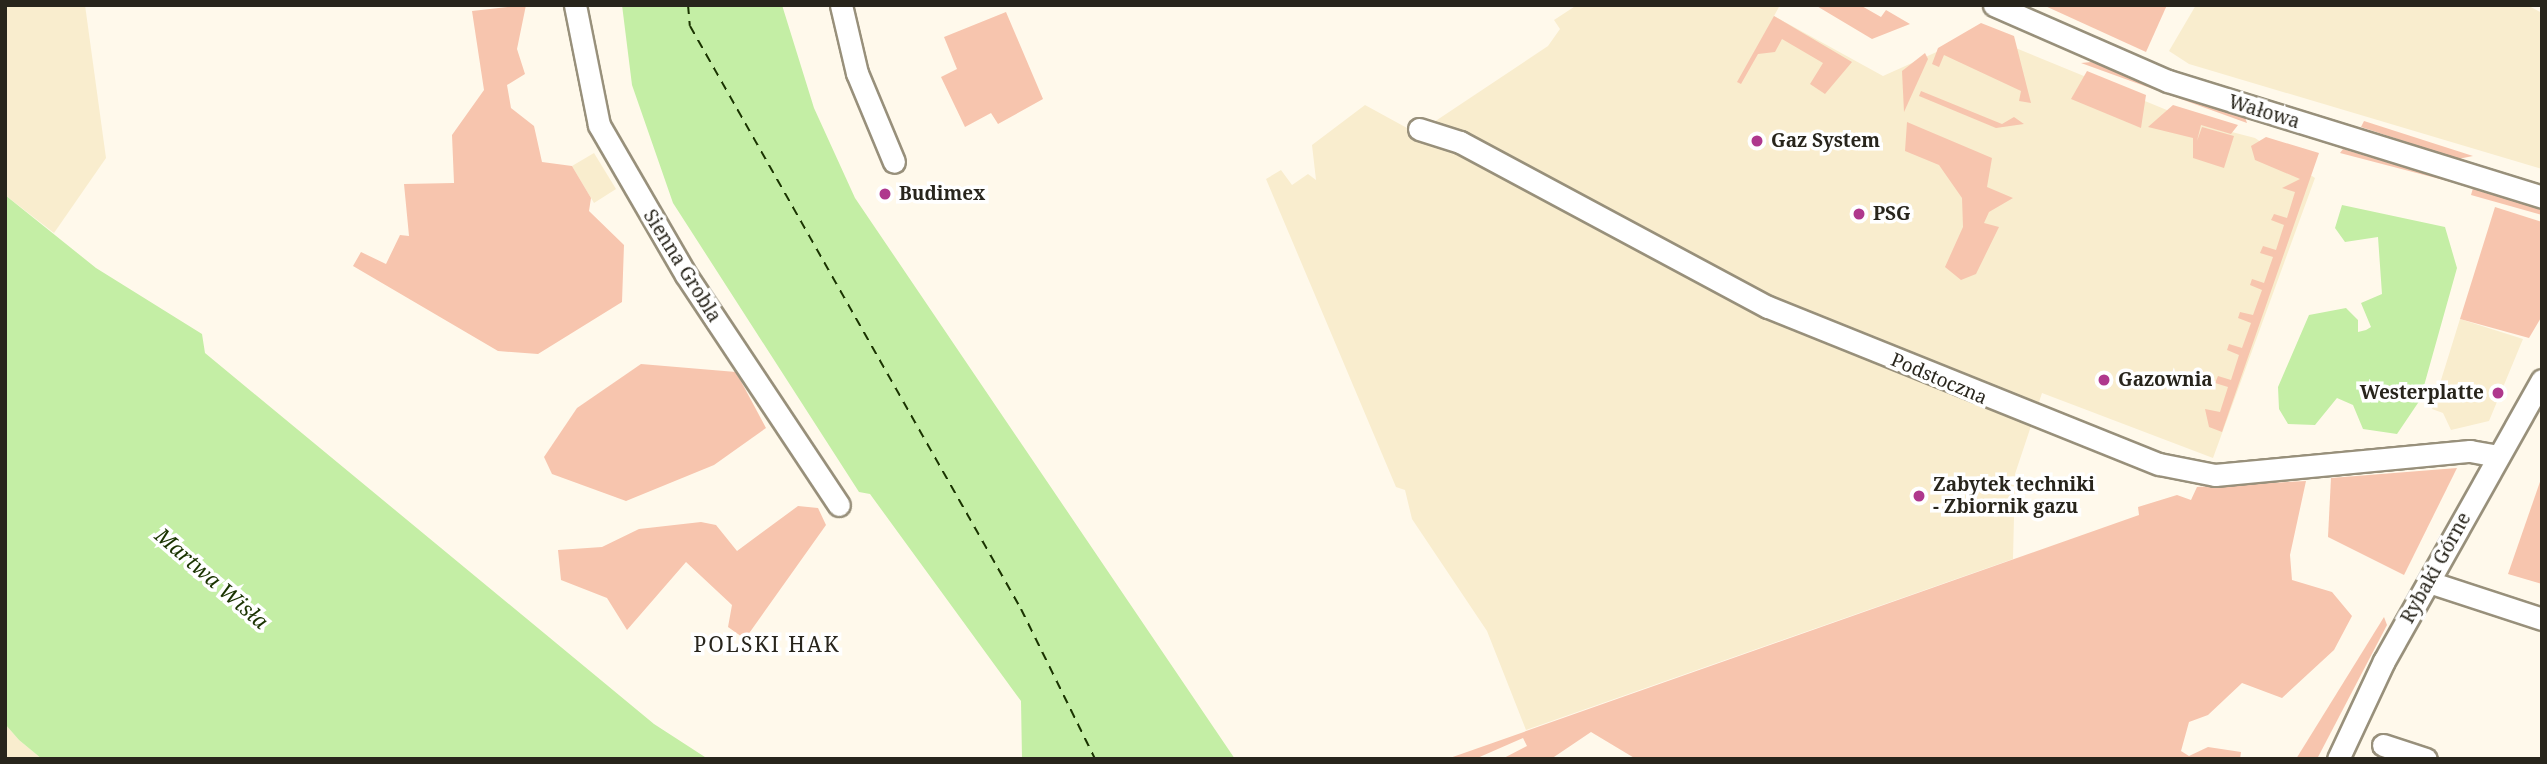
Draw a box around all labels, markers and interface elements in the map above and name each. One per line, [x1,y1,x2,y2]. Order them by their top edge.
street label: Wałowa [2226,90,2302,134]
place label: Gaz System [1771,130,1880,152]
marker: Gaz System [1749,133,1765,149]
place label: Budimex [899,183,985,205]
marker: Budimex [877,186,893,202]
place label: PSG [1873,203,1911,225]
street label: Sienna Grobla [638,205,726,327]
marker: PSG [1851,206,1867,222]
street label: Podstoczna [1887,349,1991,409]
place label: Gazownia [2118,369,2213,391]
marker: Gazownia [2096,372,2112,388]
place label: Westerplatte [2360,382,2484,404]
marker: Westerplatte [2490,385,2506,401]
place label: Zabytek techniki - Zbiornik gazu [1933,474,2095,518]
marker: Zabytek techniki - Zbiornik gazu [1911,488,1927,504]
street label: Rybaki Górne [2396,509,2476,627]
water label: Martwa Wisła [150,522,274,634]
district label: POLSKI HAK [695,631,839,657]

